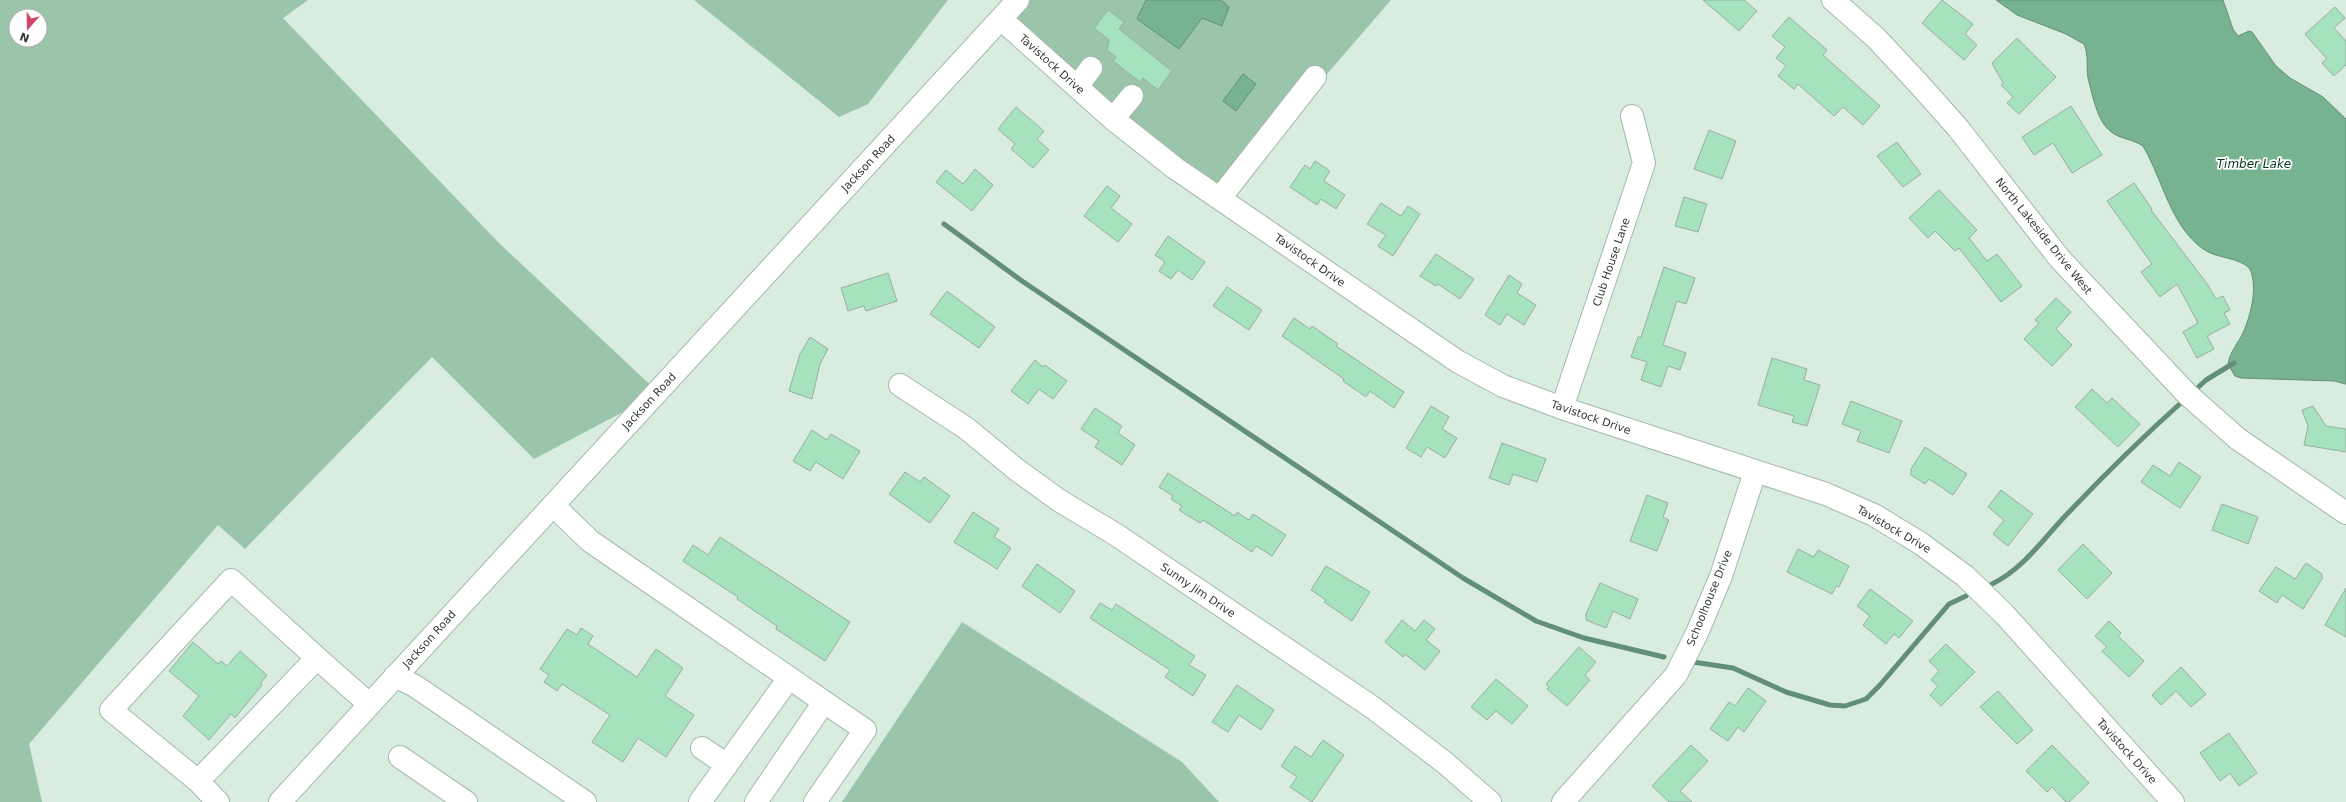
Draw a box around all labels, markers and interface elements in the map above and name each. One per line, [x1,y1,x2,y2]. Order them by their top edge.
north arrow [8,8,48,48]
text: N [18,29,31,45]
street label: Tavistock Drive [1016,31,1087,97]
street label: Jackson Road [838,132,898,195]
water label: Timber Lake [2217,157,2291,171]
street label: North Lakeside Drive West [1993,176,2095,298]
street label: Club House Lane [1590,216,1633,308]
street label: Tavistock Drive [1271,231,1348,290]
street label: Jackson Road [619,370,679,433]
street label: Tavistock Drive [1548,397,1633,437]
street label: Tavistock Drive [1854,502,1933,556]
street label: Schoolhouse Drive [1684,548,1735,648]
street label: Sunny Jim Drive [1158,560,1238,620]
street label: Jackson Road [399,608,459,672]
street label: Tavistock Drive [2093,715,2159,787]

